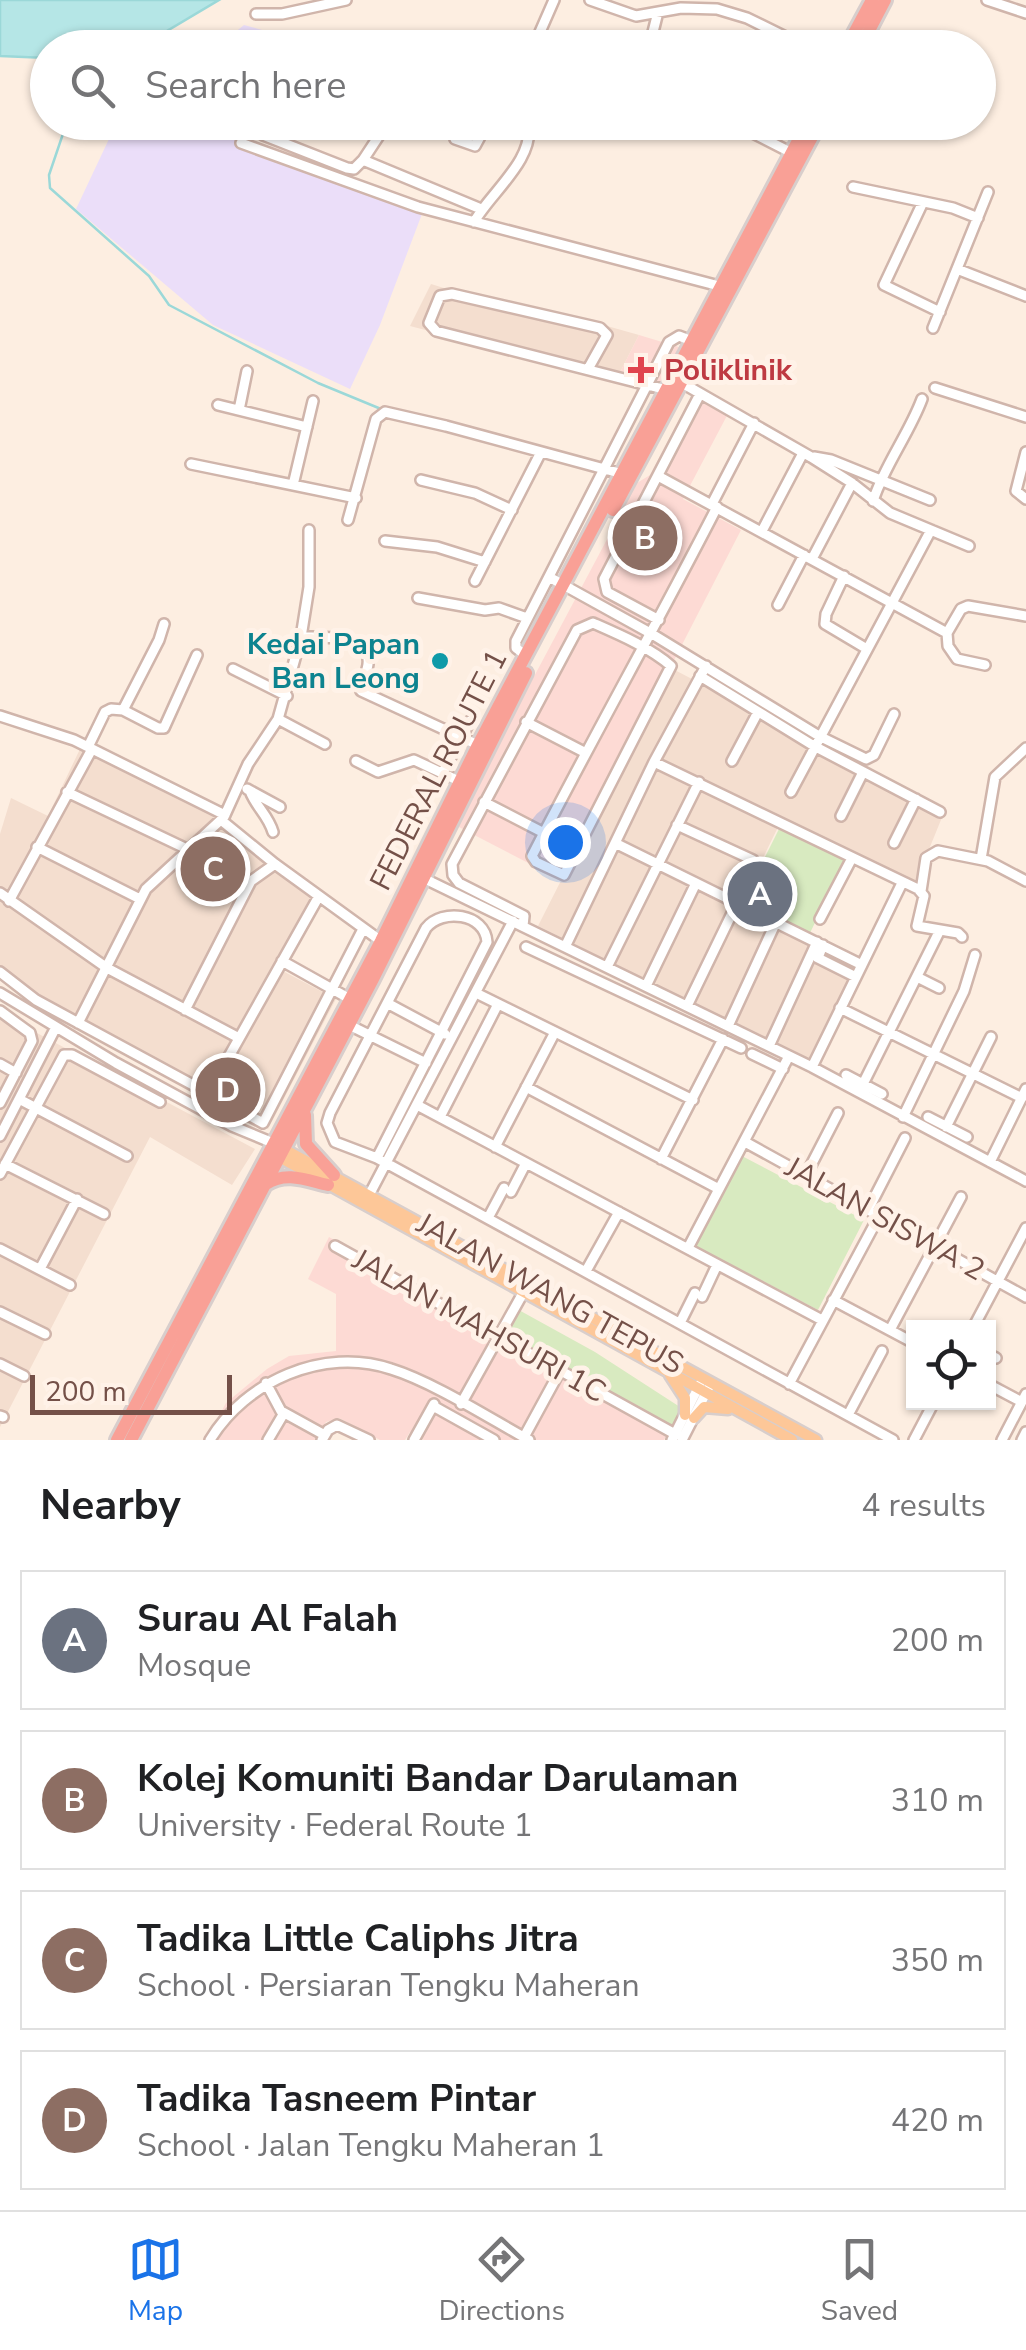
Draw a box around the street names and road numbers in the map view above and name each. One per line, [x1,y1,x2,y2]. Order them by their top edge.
street label: FEDERAL ROUTE 1 [361,642,517,898]
street label: JALAN SISWA 2 [777,1147,992,1291]
street label: JALAN WANG TEPUS [408,1203,691,1384]
street label: JALAN MAHSURI 1C [344,1239,613,1413]

